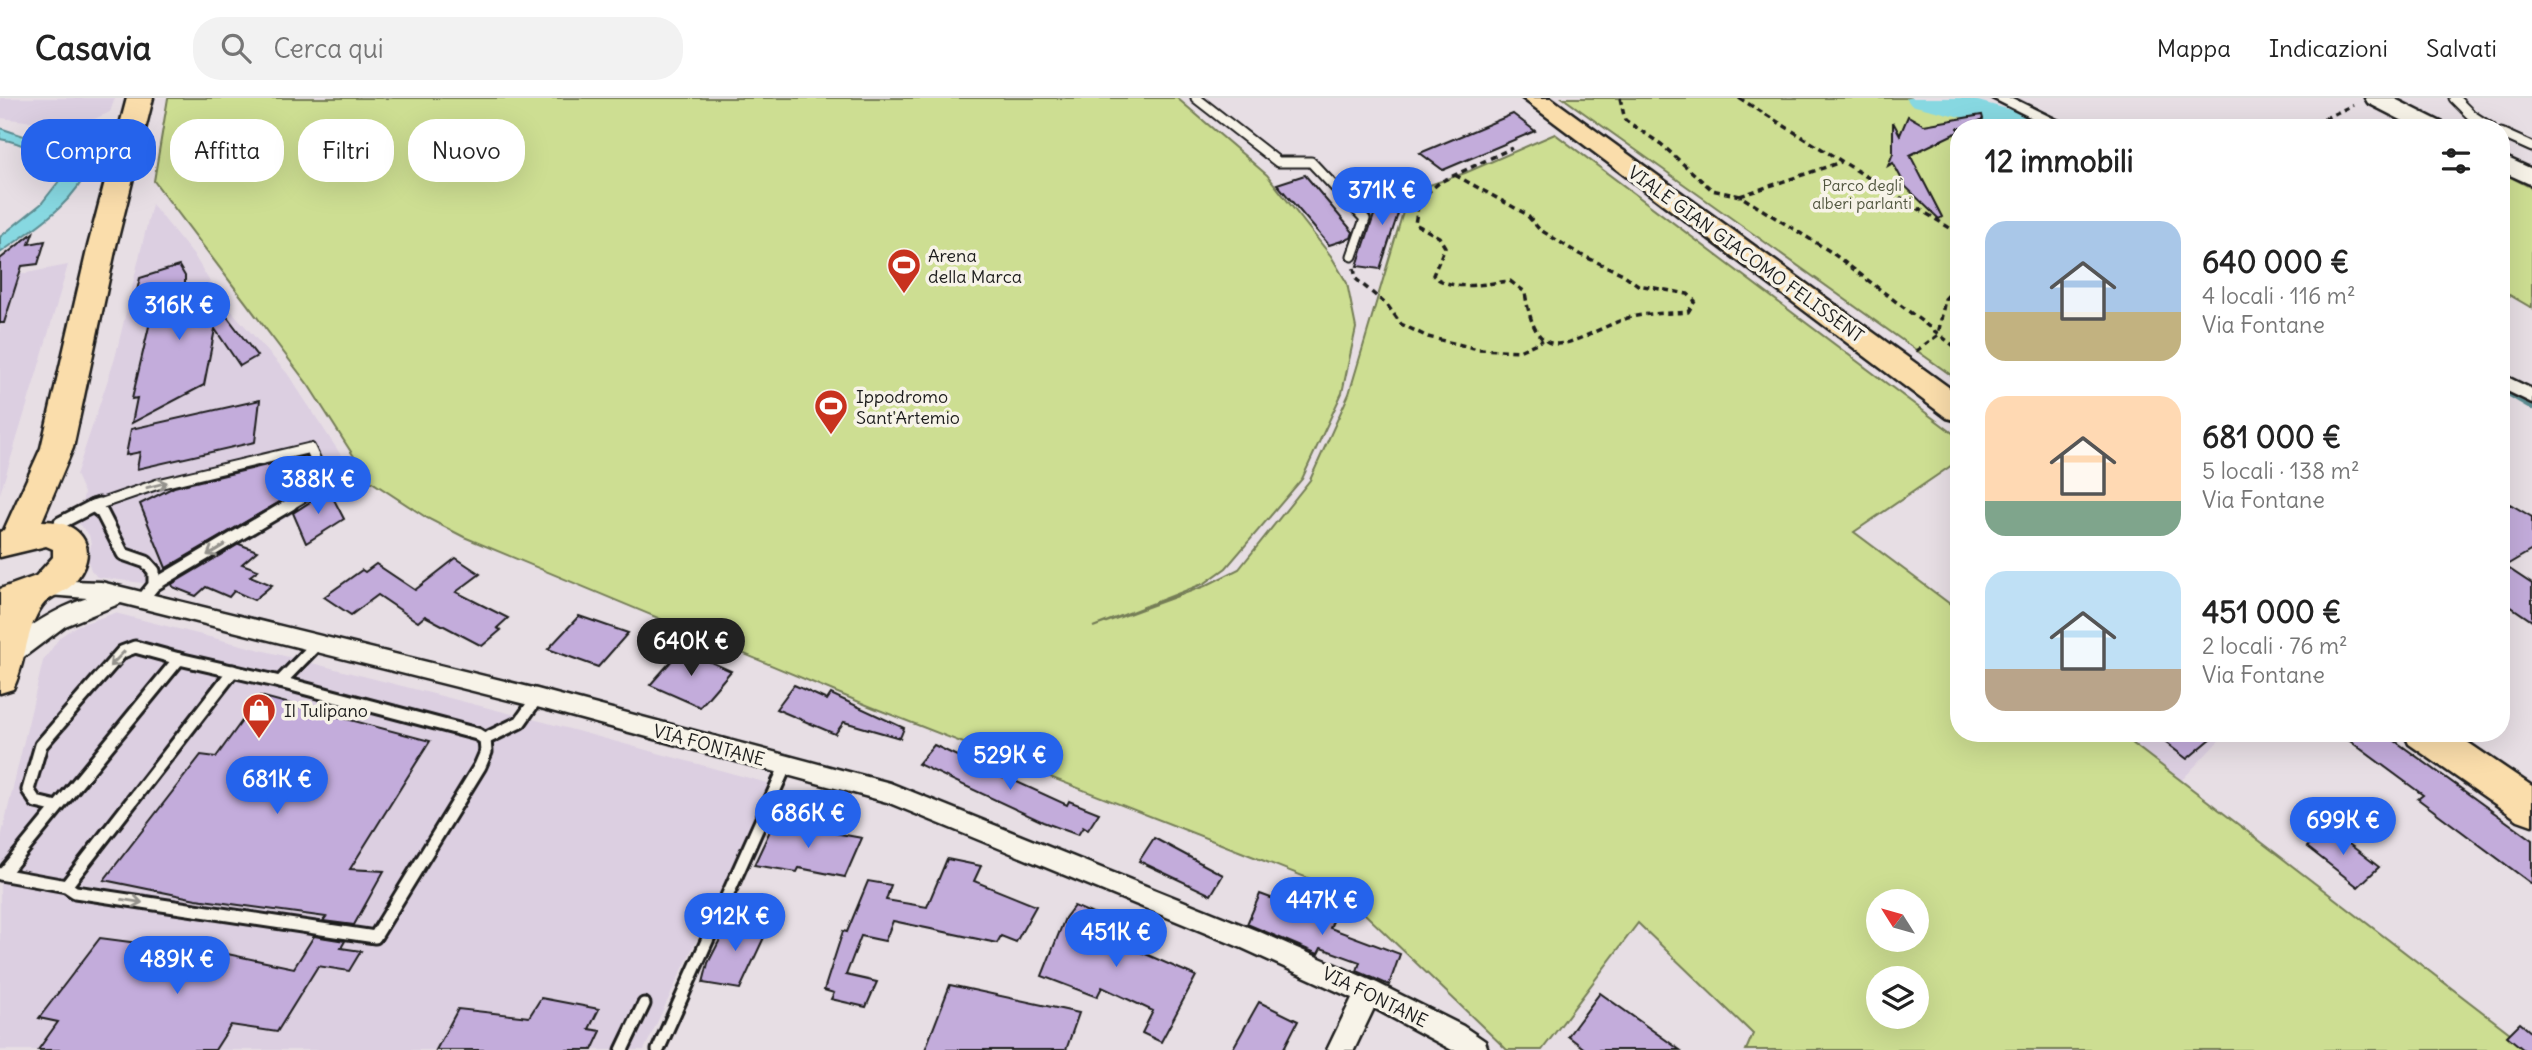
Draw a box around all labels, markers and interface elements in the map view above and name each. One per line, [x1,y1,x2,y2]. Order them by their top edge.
search box [193,17,683,80]
text: Casavia [35,27,151,69]
icon: search [217,29,255,67]
text: Cerca qui [273,32,384,65]
text: Mappa [2157,33,2231,63]
text: Indicazioni [2269,33,2388,63]
text: Salvati [2426,33,2497,63]
chip: Compra [21,119,156,182]
chip: Affitta [170,119,284,182]
chip: Filtri [298,119,394,182]
chip: Nuovo [408,119,525,182]
text: 12 immobili [1985,142,2133,180]
icon: filters [2437,142,2475,180]
street label: VIALE GIAN GIACOMO FELISSENT [1624,161,1868,347]
pin: 371K € [1325,167,1439,227]
text: 371K € [1348,175,1416,204]
park label: Parco degli alberi parlanti [1812,175,1912,213]
text: 640 000 € [2202,243,2349,281]
place label: Arena della Marca [928,244,1022,288]
sports icon: Arena della Marca [885,246,923,295]
icon: home [2041,249,2125,333]
text: 4 locali · 116 m² [2202,281,2356,310]
pin: 316K € [122,282,236,342]
text: 316K € [144,290,214,319]
text: Via Fontane [2202,310,2325,339]
place label: Ippodromo Sant'Artemio [856,385,960,429]
sports icon: Ippodromo Sant'Artemio [812,387,850,436]
text: 681 000 € [2202,418,2341,456]
icon: home [2041,424,2125,508]
pin: 388K € [261,456,375,516]
text: 5 locali · 138 m² [2202,456,2359,485]
text: 388K € [281,464,355,493]
one-way arrow [145,478,168,491]
text: Via Fontane [2202,485,2325,514]
one-way arrow [207,543,227,557]
text: 451 000 € [2202,593,2341,631]
icon: home [2041,599,2125,683]
pin: 640K € [634,618,748,678]
text: 640K € [653,626,729,655]
text: 2 locali · 76 m² [2202,631,2348,660]
one-way arrow [108,650,125,667]
text: Via Fontane [2202,660,2325,689]
shop icon: Il Tulipano [240,691,278,740]
place label: Il Tulipano [284,699,368,722]
street label: VIA FONTANE [651,719,767,771]
pin: 529K € [953,732,1067,792]
text: 529K € [973,740,1047,769]
pin: 681K € [220,756,334,816]
text: 681K € [242,764,312,793]
pin: 686K € [751,790,865,850]
text: 686K € [771,798,845,827]
pin: 699K € [2286,798,2400,857]
text: 699K € [2306,805,2380,834]
pin: 447K € [1265,878,1379,937]
text: 447K € [1286,885,1358,914]
north arrow [1866,889,1928,952]
map controls [1866,889,1929,1029]
pin: 912K € [678,894,792,953]
one-way arrow [120,895,143,908]
text: 912K € [700,901,770,930]
pin: 451K € [1059,910,1173,969]
text: 451K € [1081,917,1151,946]
pin: 489K € [120,936,234,996]
text: 489K € [140,944,214,973]
street label: VIA FONTANE [1318,962,1432,1032]
button: layers [1866,966,1929,1029]

